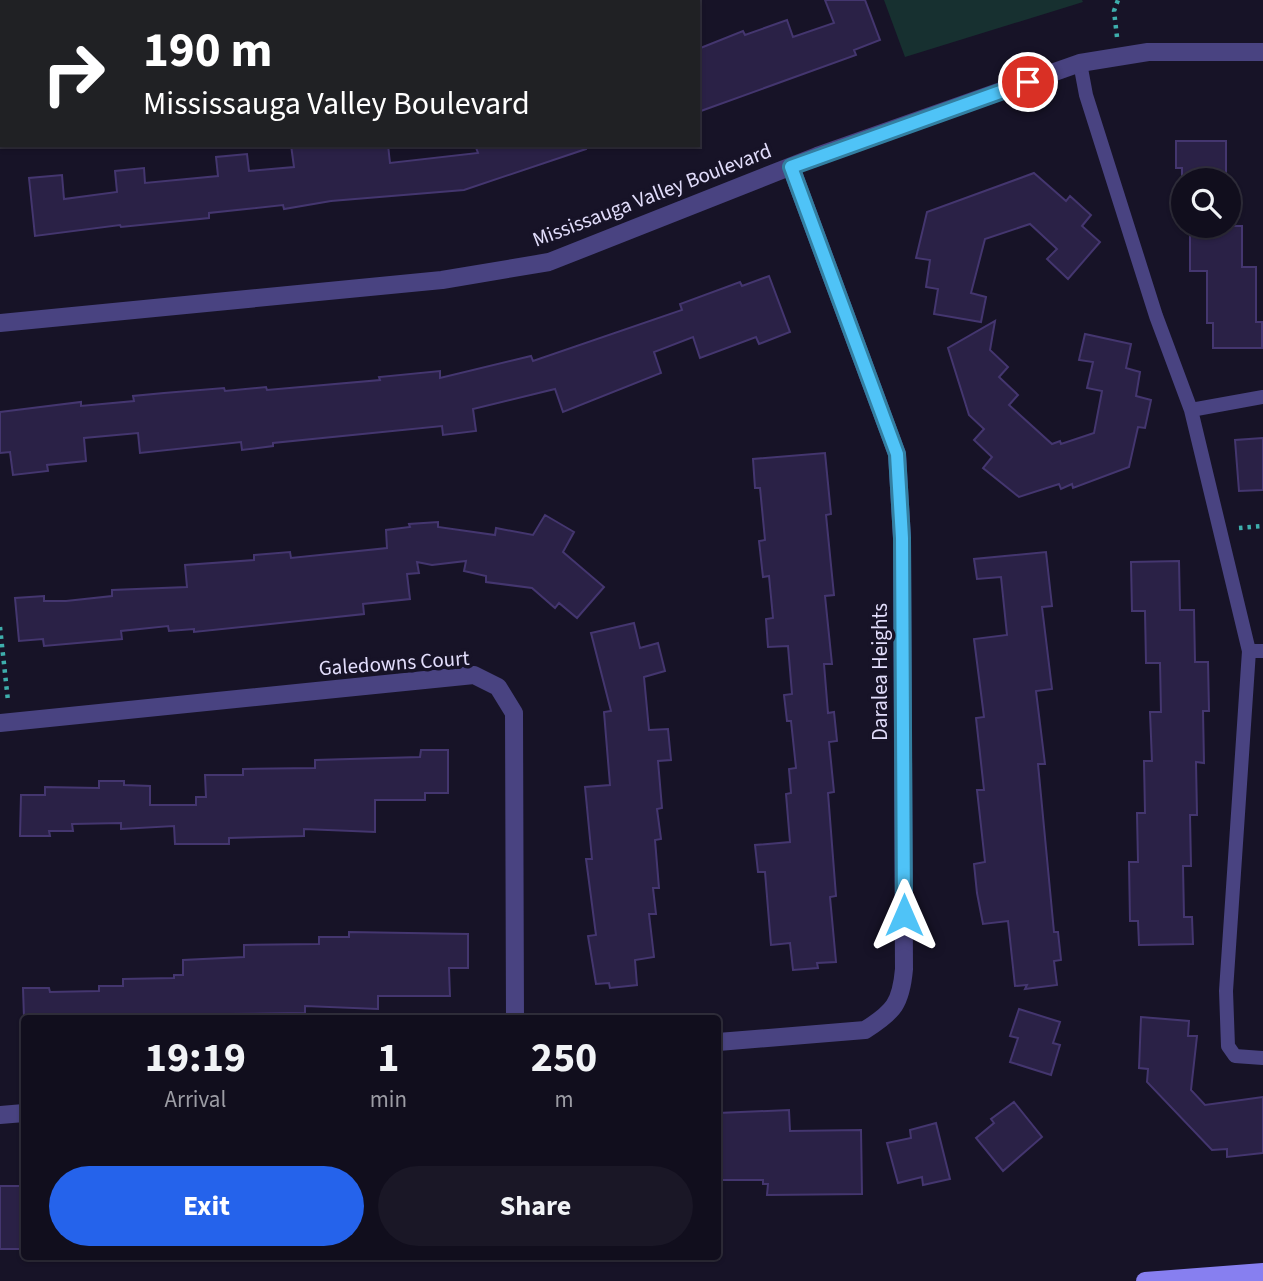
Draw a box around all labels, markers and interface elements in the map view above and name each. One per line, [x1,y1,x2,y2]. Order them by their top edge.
text: 190 m [143,16,272,86]
icon: right [28,28,119,119]
pin [998,52,1058,112]
icon: arrive [1009,63,1047,101]
text: Mississauga Valley Boulevard [143,81,530,127]
street label: Mississauga Valley Boulevard [528,136,776,254]
map controls [1171,168,1241,238]
button: search [1171,168,1241,238]
street label: Daralea Heights [865,603,895,741]
street label: Galedowns Court [318,643,470,683]
position arrow [867,878,941,952]
text: 19:19 [145,1028,246,1088]
text: 1 [377,1028,399,1088]
text: 250 [531,1028,597,1088]
text: Arrival [164,1083,226,1116]
text: min [370,1083,407,1116]
text: m [554,1083,574,1116]
button: Exit [49,1166,364,1246]
button: Share [378,1166,693,1246]

